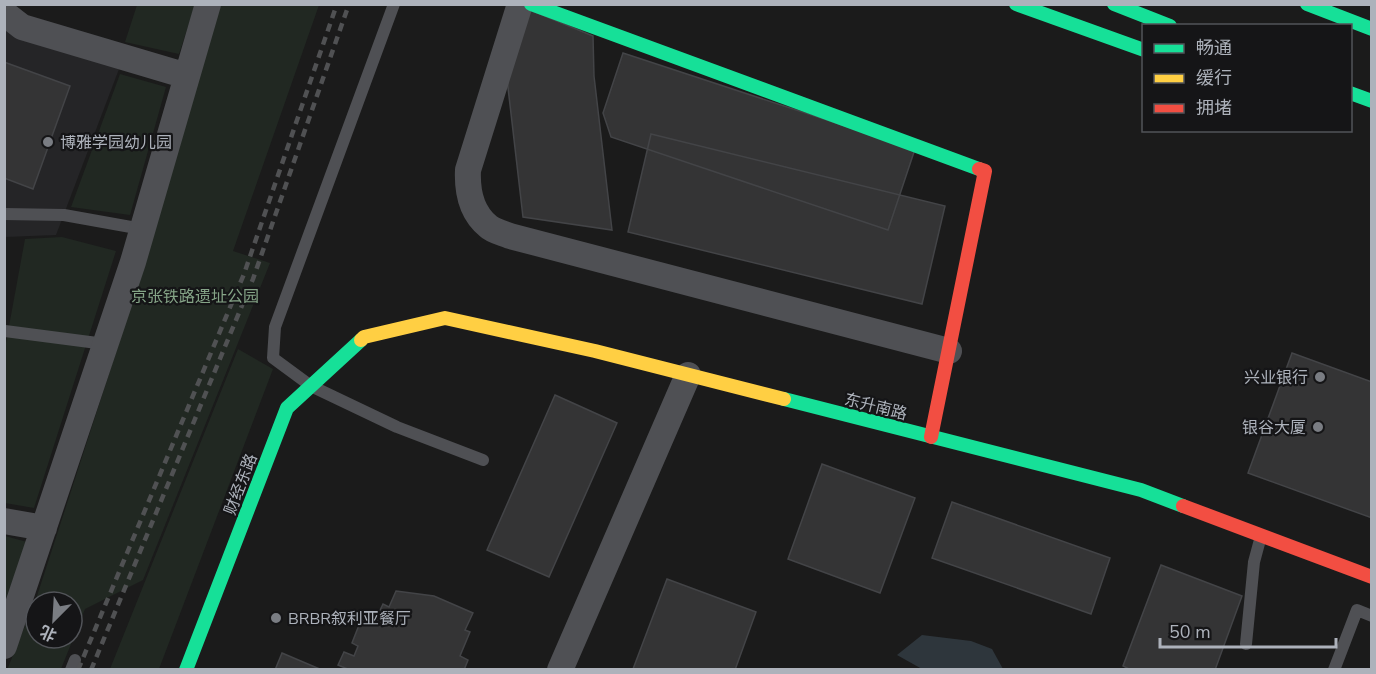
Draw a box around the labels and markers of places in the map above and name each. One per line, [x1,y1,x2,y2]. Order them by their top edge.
place label: 博雅学园幼儿园 [60,132,172,154]
marker: 博雅学园幼儿园 [41,135,55,149]
place label: 兴业银行 [1244,367,1308,389]
marker: 兴业银行 [1313,370,1327,384]
place label: 银谷大厦 [1242,417,1306,439]
marker: 银谷大厦 [1311,420,1325,434]
place label: BRBR叙利亚餐厅 [288,608,411,630]
marker: BRBR叙利亚餐厅 [269,611,283,625]

